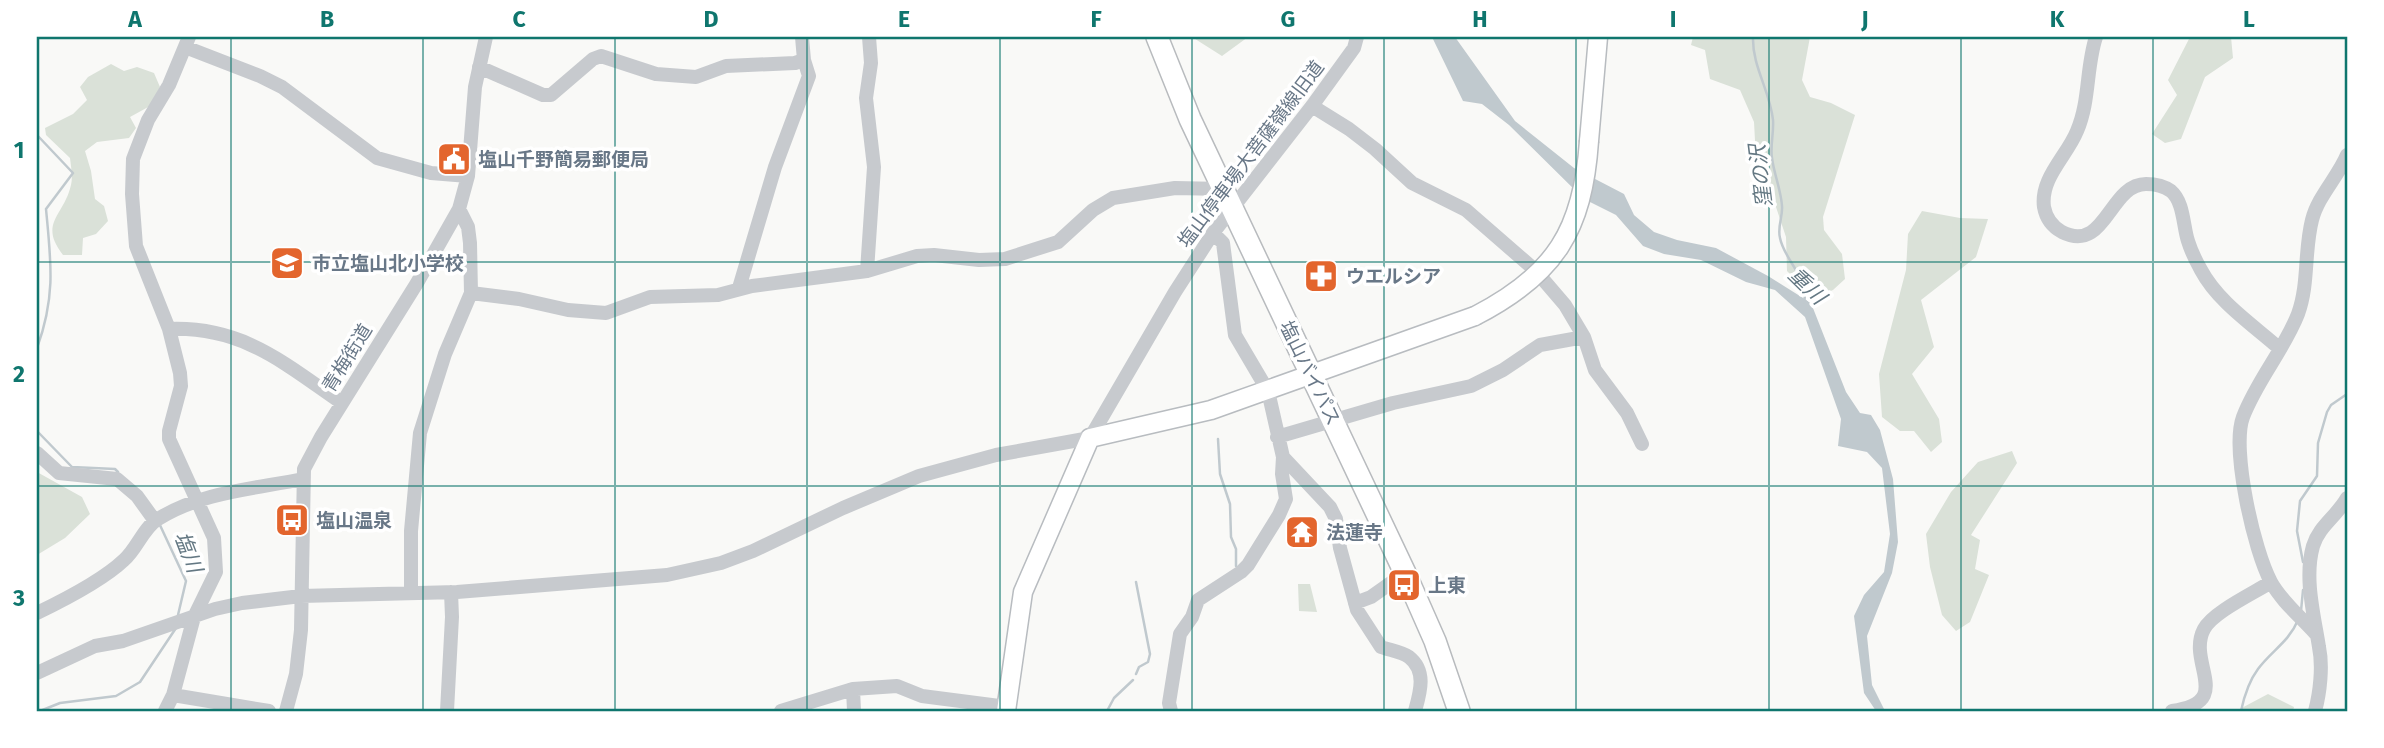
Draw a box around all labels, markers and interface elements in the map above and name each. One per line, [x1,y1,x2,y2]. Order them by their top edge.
text: A [127,5,142,33]
text: B [320,5,334,33]
text: C [512,5,526,33]
text: D [704,5,719,33]
text: E [898,5,910,33]
text: F [1090,5,1102,33]
text: G [1281,5,1295,33]
text: H [1472,5,1488,33]
text: I [1670,5,1676,33]
text: J [1860,5,1869,33]
text: K [2050,5,2065,33]
text: L [2243,5,2255,33]
street label: 塩山停車場大菩薩嶺線旧道 [1173,56,1329,252]
text: 1 [14,136,24,164]
public building icon: 塩山千野簡易郵便局 [435,140,473,178]
water label: 窪の沢 [1744,140,1778,209]
place label: 塩山千野簡易郵便局 [478,148,649,171]
school or university icon: 市立塩山北小学校 [268,244,306,282]
place label: 市立塩山北小学校 [312,252,464,275]
pharmacy icon: ウエルシア [1302,257,1340,295]
water label: 重川 [1783,262,1833,311]
place label: ウエルシア [1346,265,1441,288]
street label: 塩山バイパス [1275,317,1345,429]
street label: 青梅街道 [317,320,377,396]
text: 2 [13,360,25,388]
bus stop icon: 塩山温泉 [273,501,311,539]
place label: 塩山温泉 [316,509,392,532]
temple icon: 法蓮寺 [1283,513,1321,551]
place label: 法蓮寺 [1326,521,1383,544]
water label: 塩川 [168,528,208,578]
bus stop icon: 上東 [1385,566,1423,604]
place label: 上東 [1428,574,1466,597]
text: 3 [12,584,25,612]

